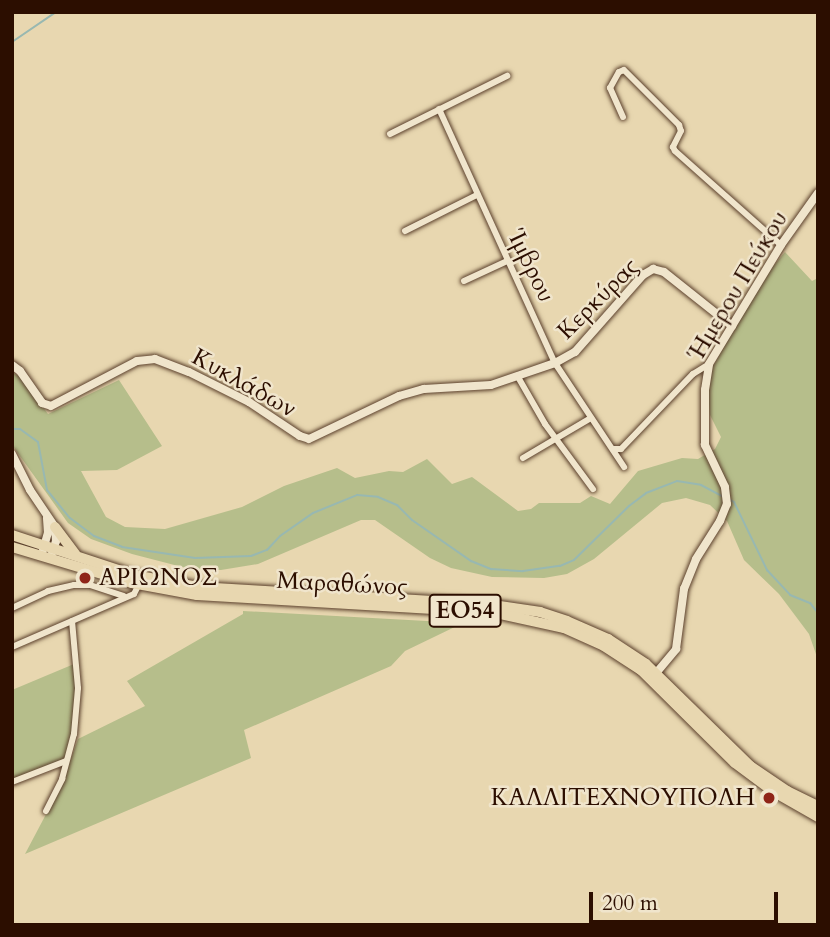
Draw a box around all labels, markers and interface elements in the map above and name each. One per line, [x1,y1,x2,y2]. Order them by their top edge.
street label: Ήμερου Πεύκου [682,206,794,366]
street label: Ίμβρου [501,225,561,307]
street label: Κερκύρας [551,252,645,346]
street label: Κυκλάδων [187,343,301,423]
place label: ΑΡΙΩΝΟΣ [99,564,218,592]
street label: Μαραθώνος [276,566,408,602]
marker: ΑΡΙΩΝΟΣ [77,570,93,586]
road number: ΕΟ54 [428,592,502,631]
place label: ΚΑΛΛΙΤΕΧΝΟΥΠΟΛΗ [491,784,755,812]
marker: ΚΑΛΛΙΤΕΧΝΟΥΠΟΛΗ [761,790,777,806]
scale bar [592,878,781,922]
text: 200 m [602,889,658,918]

